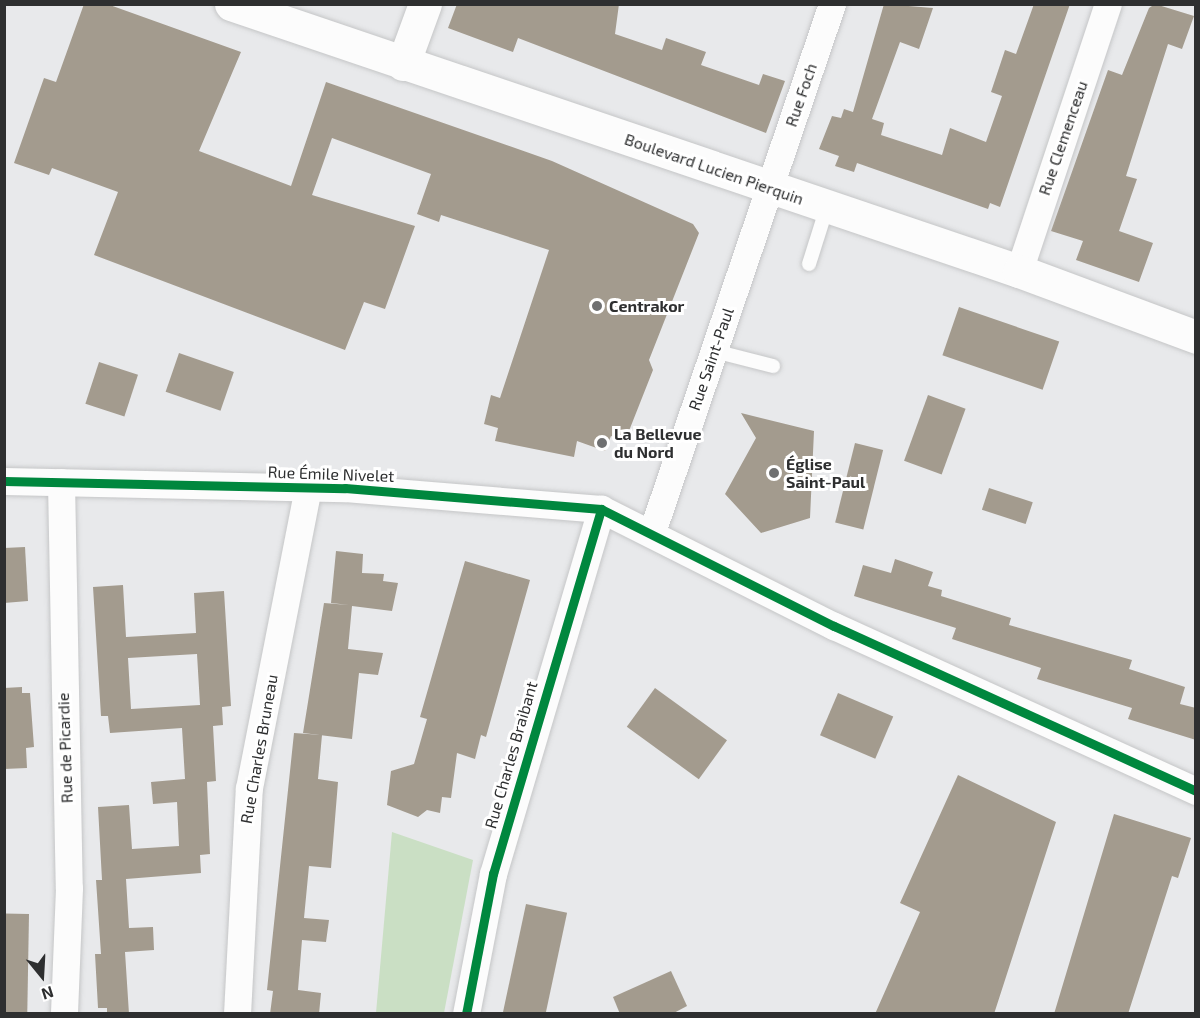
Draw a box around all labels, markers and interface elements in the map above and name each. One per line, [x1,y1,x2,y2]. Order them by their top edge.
street label: Rue Foch [781,61,821,129]
street label: Rue Clemenceau [1034,78,1092,198]
street label: Boulevard Lucien Pierquin [622,129,806,209]
place label: Centrakor [609,296,684,316]
marker: Centrakor [590,299,604,313]
street label: Rue Saint-Paul [684,305,738,413]
place label: La Bellevue du Nord [614,424,701,462]
marker: La Bellevue du Nord [595,436,609,450]
place label: Église Saint-Paul [786,454,865,492]
street label: Rue Émile Nivelet [267,462,395,486]
marker: Église Saint-Paul [767,466,781,480]
street label: Rue Charles Bruneau [236,673,282,825]
street label: Rue Charles Braibant [481,679,541,831]
street label: Rue de Picardie [53,692,77,804]
north arrow [12,946,72,1006]
text: N [39,983,56,1004]

